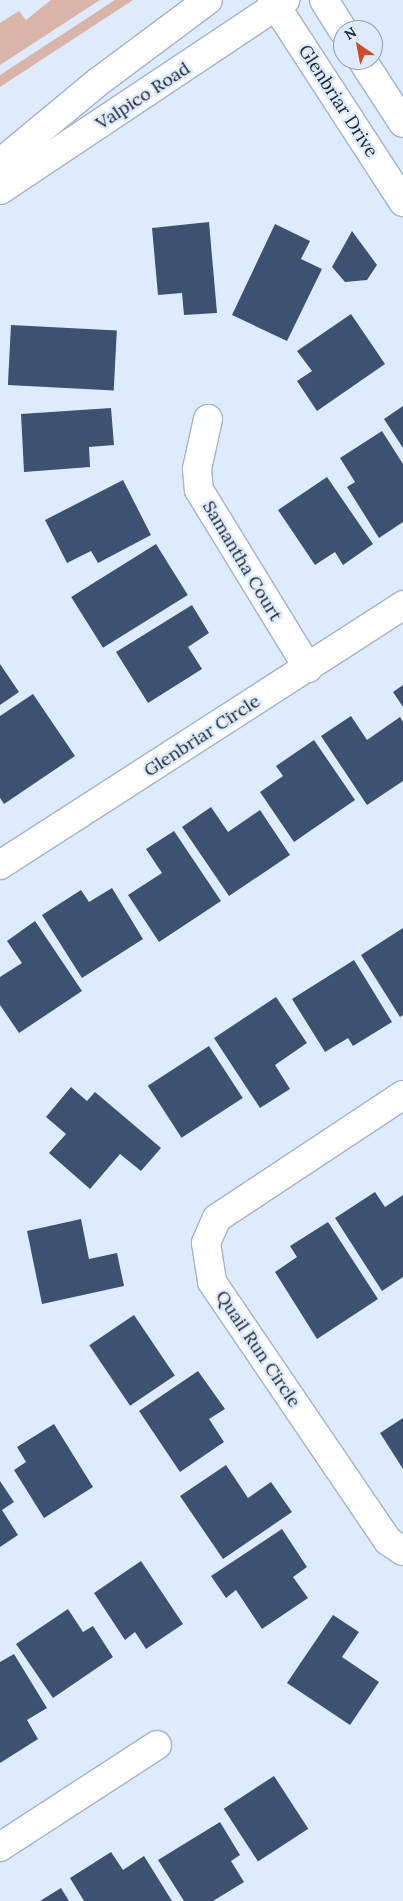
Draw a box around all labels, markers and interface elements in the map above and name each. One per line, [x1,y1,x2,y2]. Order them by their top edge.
north arrow [333,20,383,70]
text: N [341,23,360,44]
street label: Glenbriar Drive [294,41,382,161]
street label: Valpico Road [92,58,194,134]
street label: Samantha Court [198,497,286,625]
street label: Glenbriar Circle [140,690,264,782]
street label: Quail Run Circle [211,1286,305,1412]

